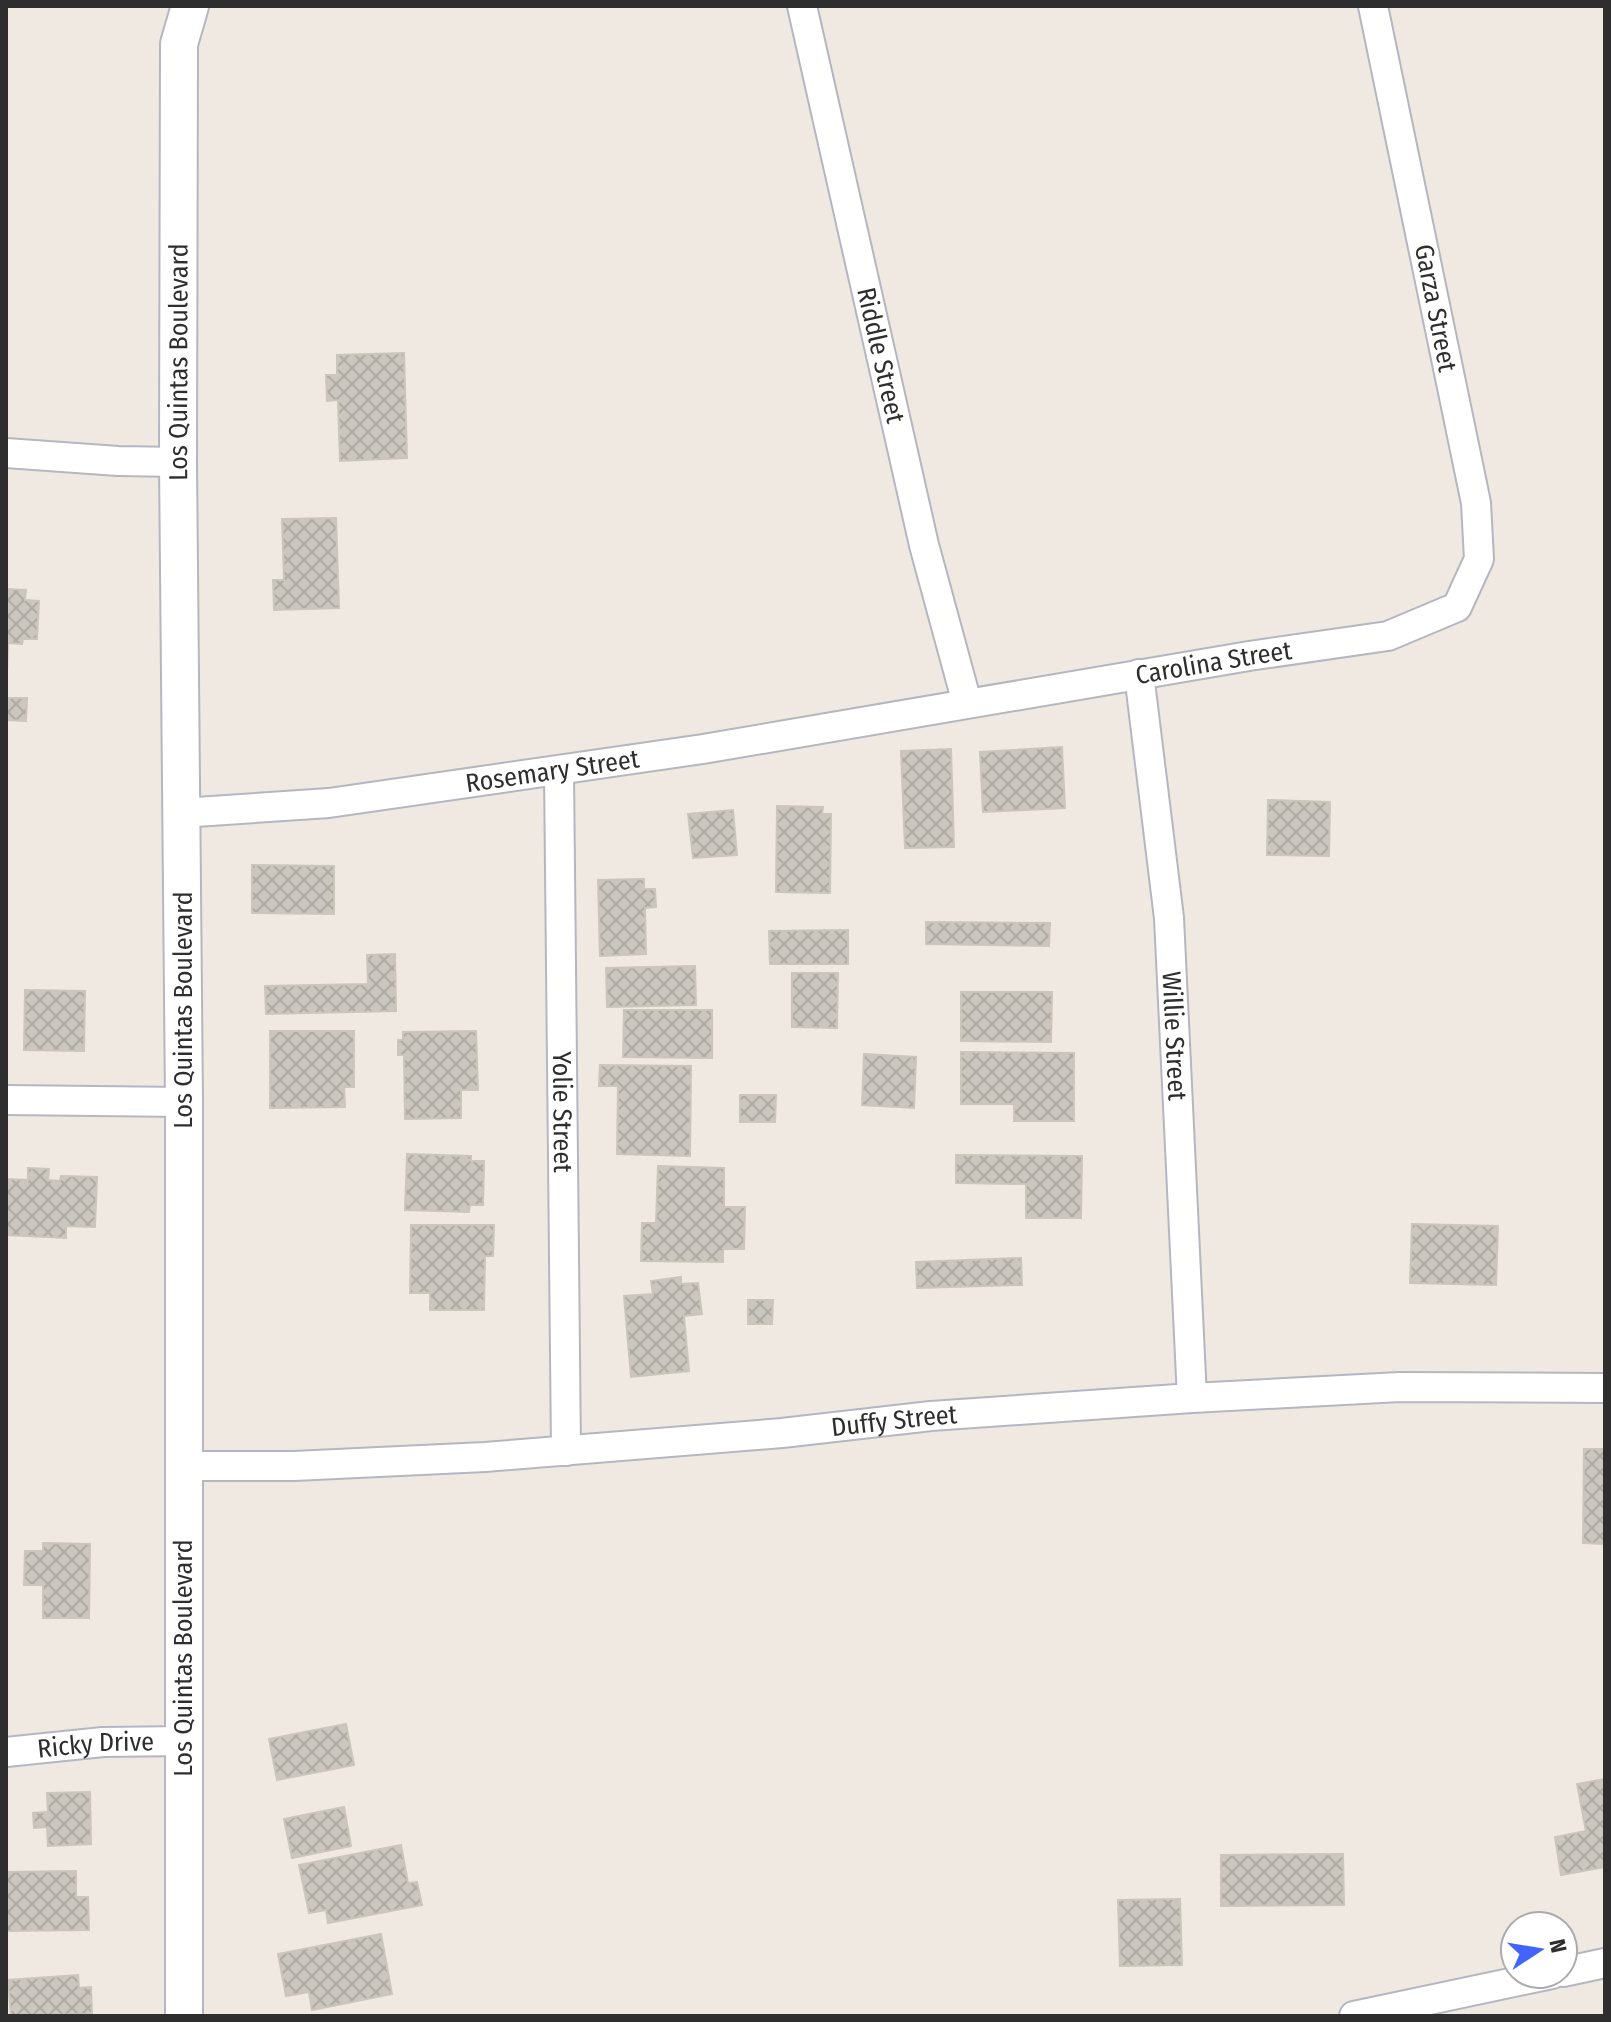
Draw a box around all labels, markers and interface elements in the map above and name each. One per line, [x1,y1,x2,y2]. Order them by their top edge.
street label: Garza Street [1408,242,1463,375]
street label: Los Quintas Boulevard [163,243,195,481]
street label: Riddle Street [850,284,911,427]
street label: Carolina Street [1133,635,1294,691]
street label: Rosemary Street [464,743,642,799]
street label: Los Quintas Boulevard [168,891,199,1129]
street label: Willie Street [1156,971,1193,1102]
street label: Yolie Street [546,1051,578,1173]
street label: Duffy Street [830,1399,959,1443]
street label: Los Quintas Boulevard [168,1539,199,1777]
street label: Ricky Drive [36,1726,154,1765]
north arrow [1499,1910,1579,1990]
text: N [1543,1937,1573,1955]

